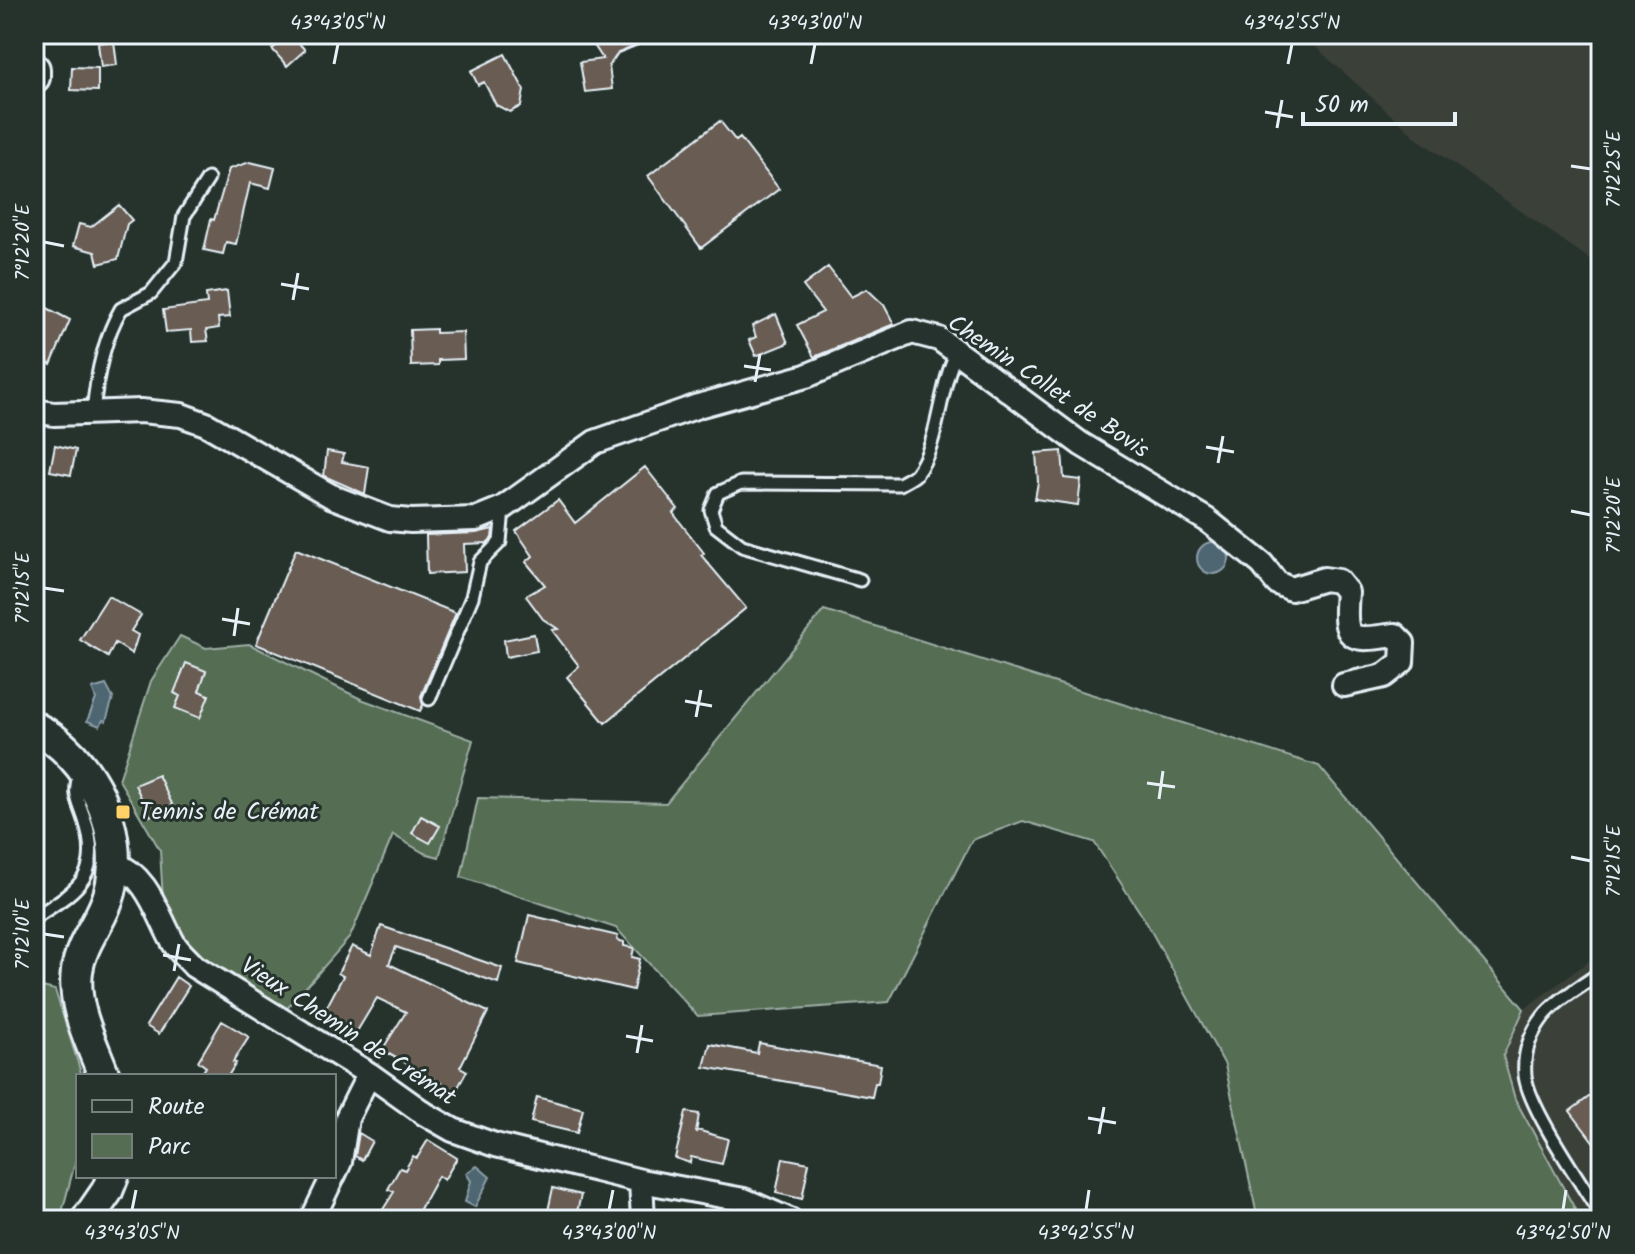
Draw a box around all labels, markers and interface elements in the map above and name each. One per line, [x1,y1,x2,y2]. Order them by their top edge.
text: 43°43'05"N [290,8,386,40]
text: 43°43'00"N [768,8,862,40]
text: 43°42'55"N [1244,8,1340,40]
scale bar [1303,76,1455,126]
text: 50 m [1315,86,1369,125]
text: 7°12'25"E [1599,129,1631,208]
text: 7°12'20"E [8,202,40,280]
street label: Chemin Collet de Bovis [939,305,1157,469]
text: 7°12'20"E [1599,475,1631,553]
text: 7°12'15"E [8,551,40,624]
place label: Tennis de Crémat [139,793,319,832]
marker: Tennis de Crémat [114,803,132,821]
text: 7°12'15"E [1599,824,1631,897]
text: 7°12'10"E [8,897,40,970]
street label: Vieux Chemin de Crémat [232,947,464,1117]
legend [76,1074,336,1178]
text: Route [148,1088,205,1127]
text: Parc [148,1128,191,1167]
text: 43°43'05"N [84,1218,180,1250]
text: 43°43'00"N [562,1218,656,1250]
text: 43°42'55"N [1038,1218,1134,1250]
text: 43°42'50"N [1515,1218,1611,1250]

